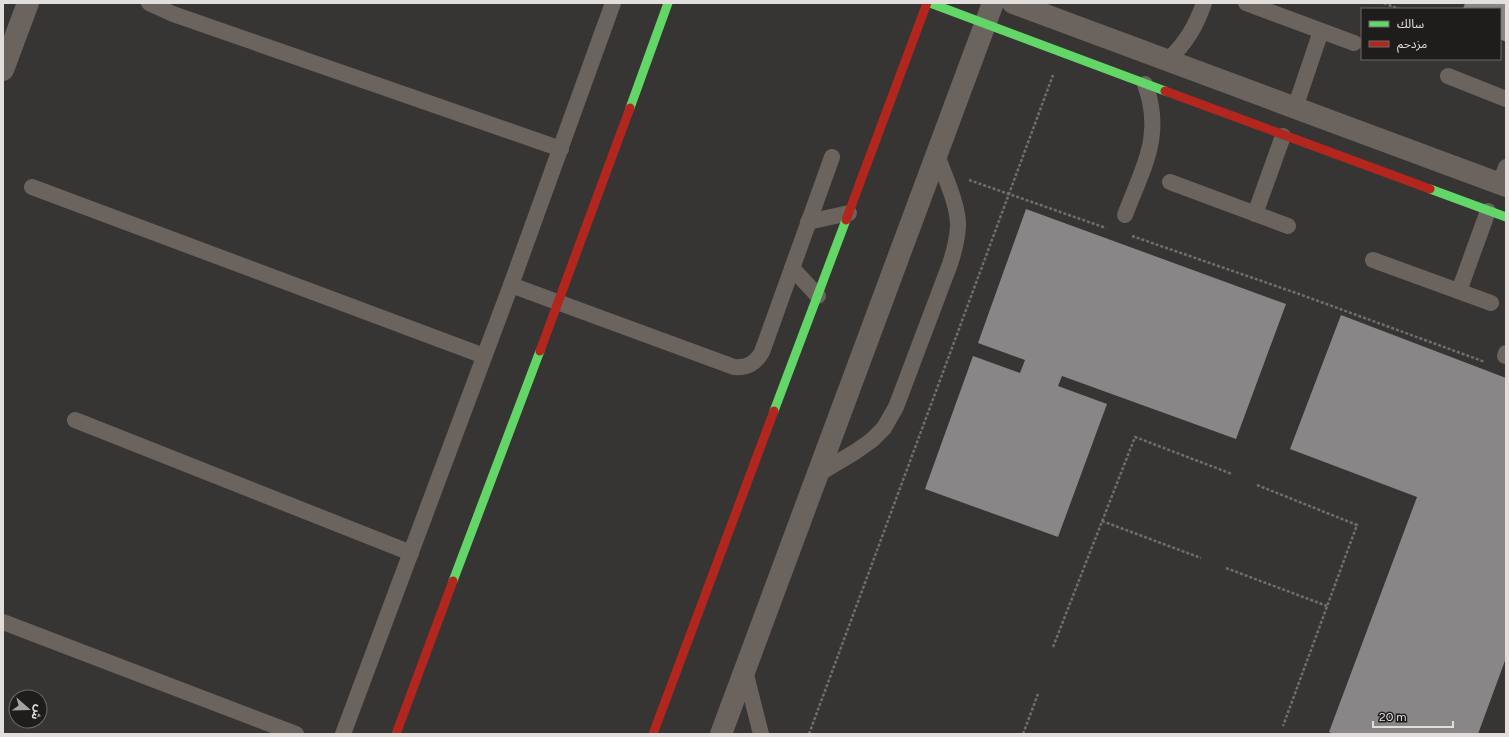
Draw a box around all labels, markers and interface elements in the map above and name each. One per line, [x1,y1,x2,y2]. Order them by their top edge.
legend [1361,8,1501,60]
text: سالك [1397,17,1424,31]
text: مزدحم [1397,37,1427,53]
north arrow [8,689,48,729]
text: ش [28,703,46,722]
scale bar [1373,703,1453,729]
text: 20 m [1379,710,1407,724]

